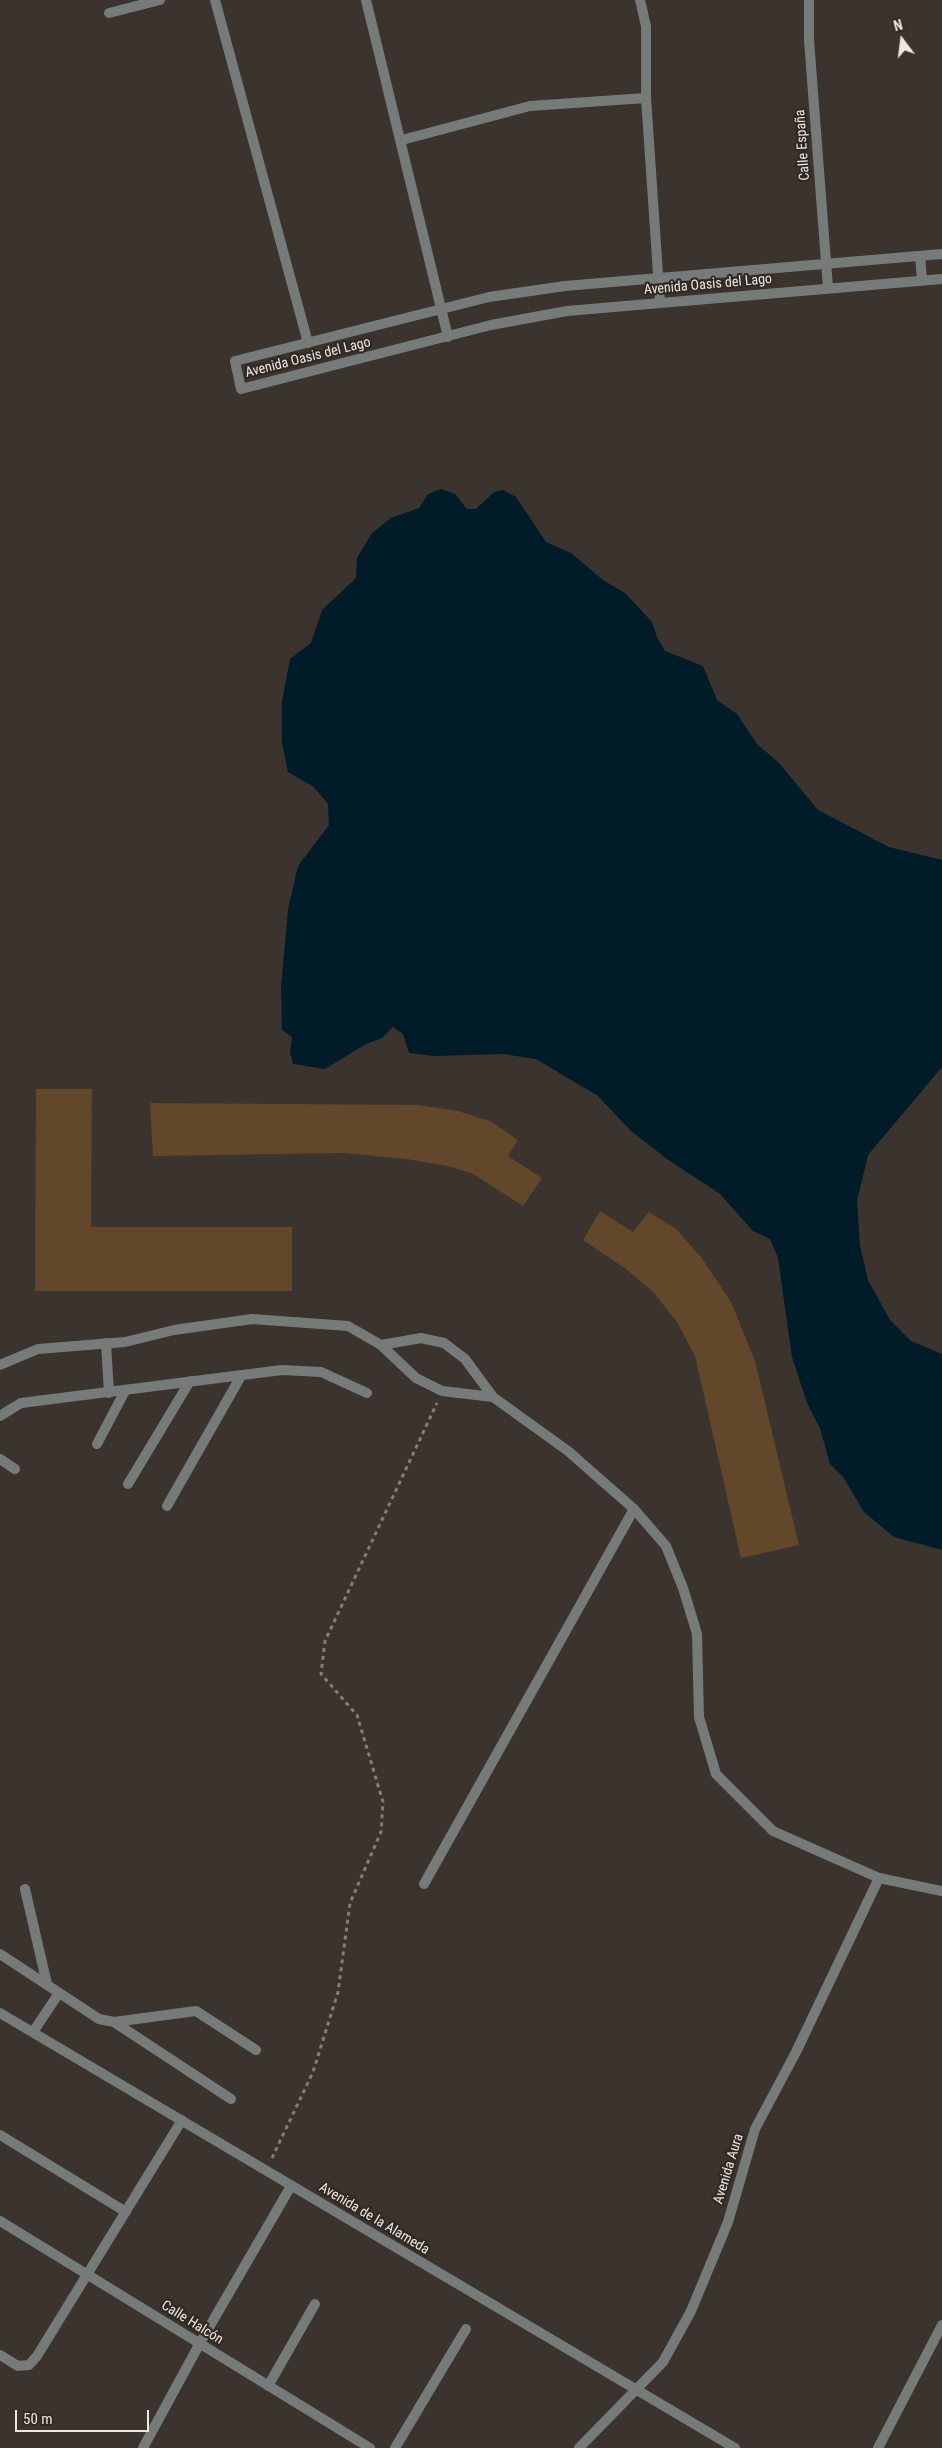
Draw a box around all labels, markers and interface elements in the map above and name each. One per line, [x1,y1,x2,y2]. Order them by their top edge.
north arrow [877,15,927,65]
text: N [892,17,904,34]
street label: Calle España [792,109,814,181]
street label: Avenida Oasis del Lago [643,271,773,299]
street label: Avenida Oasis del Lago [244,334,372,382]
street label: Avenida Aura [710,2132,748,2206]
street label: Avenida de la Alameda [316,2179,432,2259]
street label: Calle Halcón [158,2297,226,2349]
scale bar [18,2400,151,2432]
text: 50 m [23,2410,53,2428]

